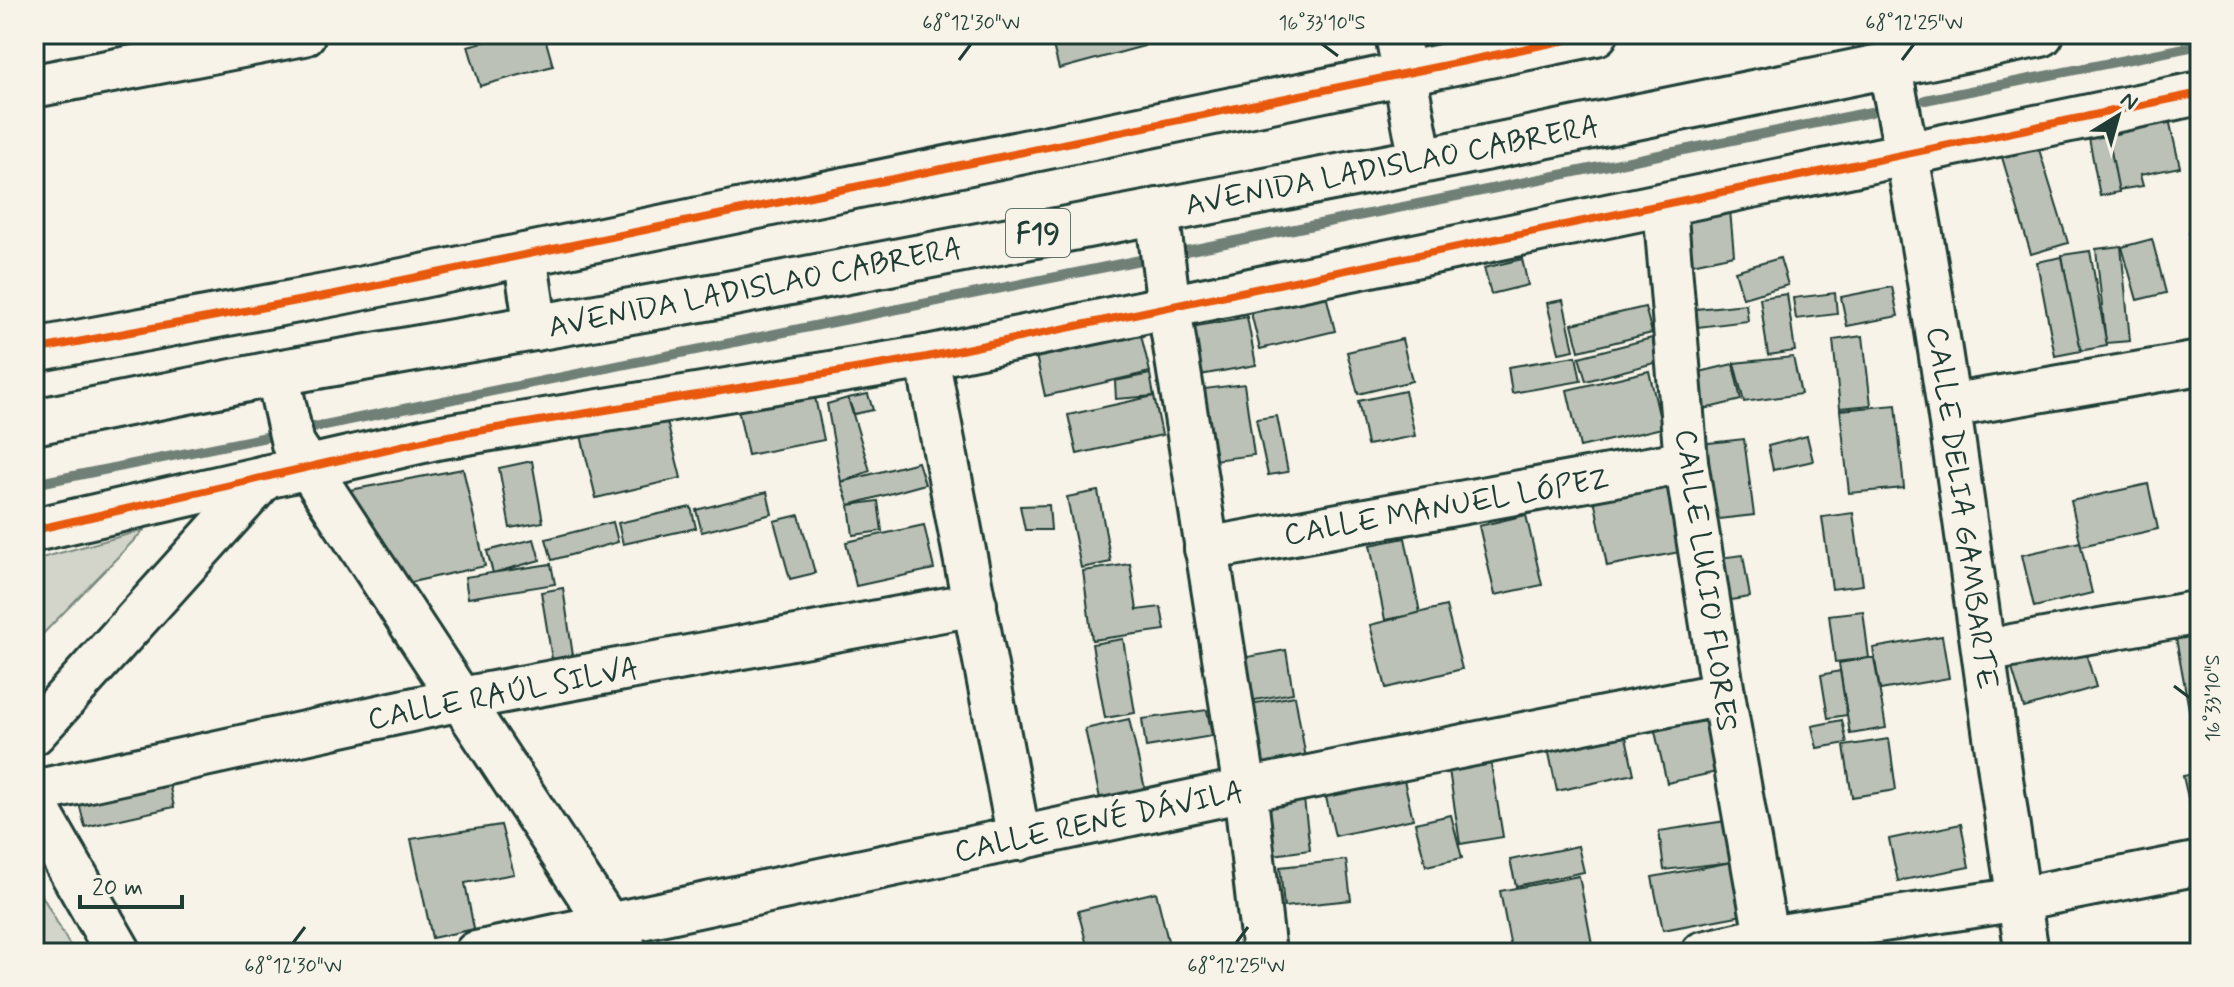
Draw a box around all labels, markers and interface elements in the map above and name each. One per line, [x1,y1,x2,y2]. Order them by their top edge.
text: 68°12'30"W [922,10,1020,37]
text: 16°33'10"S [1278,10,1366,37]
text: 68°12'25"W [1865,10,1963,37]
north arrow [2078,76,2158,156]
text: N [2115,86,2143,117]
street label: AVENIDA LADISLAO CABRERA [1182,107,1603,226]
road number: F19 [1006,209,1070,257]
street label: AVENIDA LADISLAO CABRERA [545,229,966,348]
street label: CALLE DELIA GAMBARTE [1917,324,2006,692]
street label: CALLE LUCIO FLORES [1665,427,1746,734]
street label: CALLE MANUEL LÓPEZ [1281,460,1612,555]
street label: CALLE RAÚL SILVA [364,649,642,740]
text: 16°33'10"S [2200,654,2227,742]
street label: CALLE RENÉ DÁVILA [951,773,1248,872]
scale bar [80,859,182,909]
text: 20 m [92,873,143,904]
text: 68°12'30"W [244,953,342,980]
text: 68°12'25"W [1187,953,1285,980]

